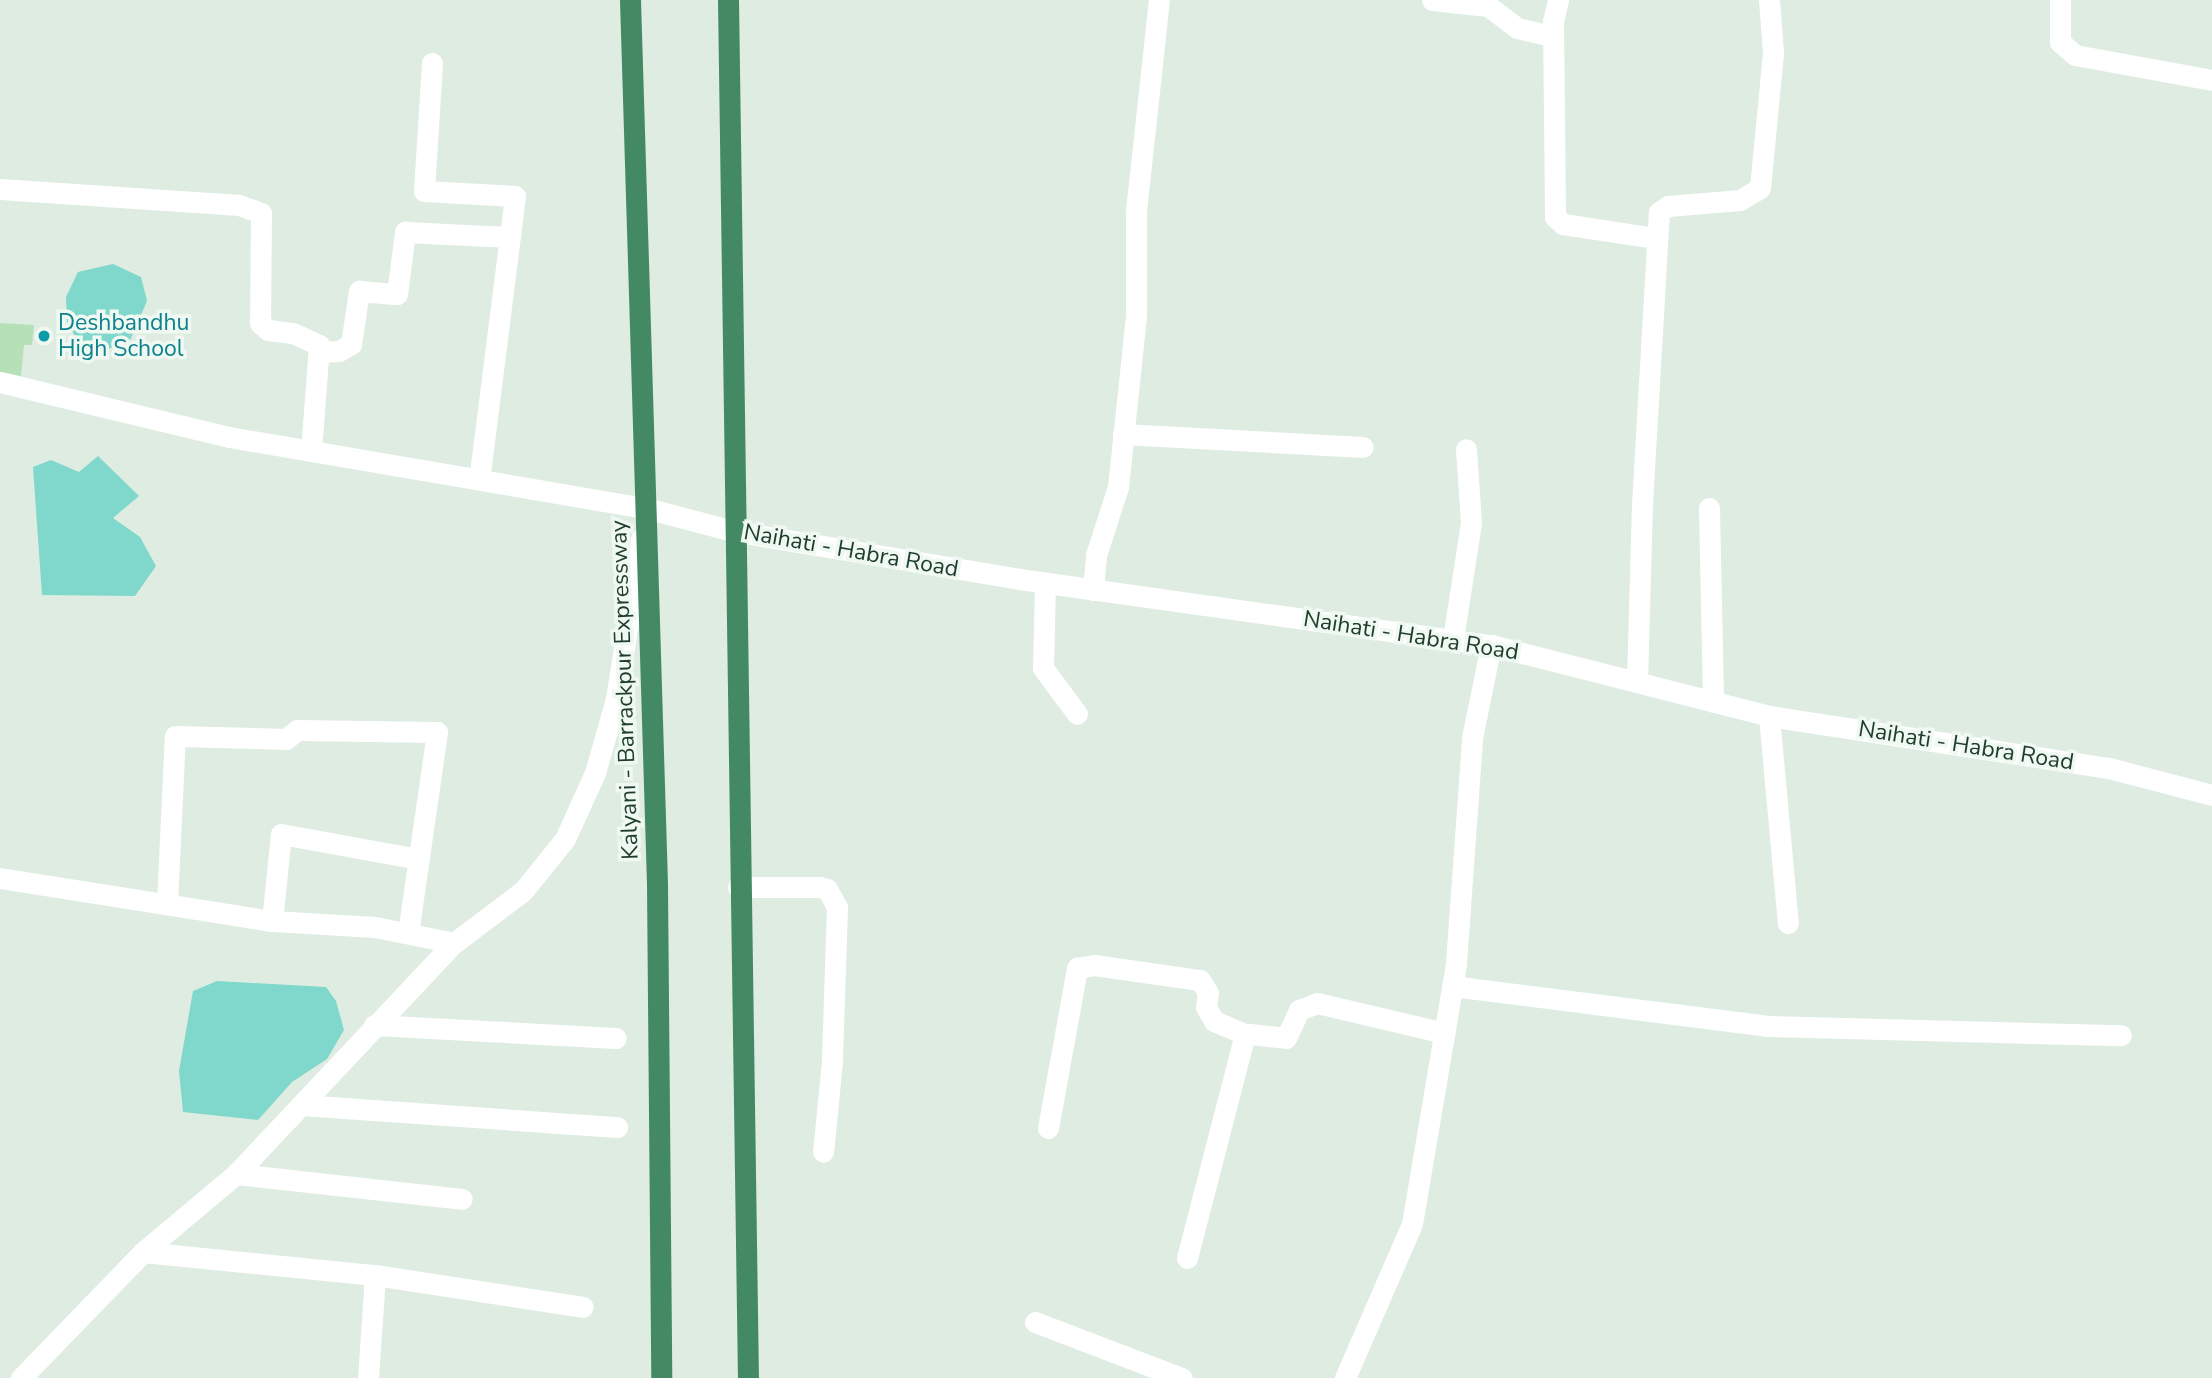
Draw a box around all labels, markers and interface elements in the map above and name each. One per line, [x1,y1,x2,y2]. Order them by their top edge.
place label: Deshbandhu High School [58,309,189,363]
marker: Deshbandhu High School [36,328,52,344]
street label: Naihati - Habra Road [741,519,961,583]
street label: Kalyani - Barrackpur Expressway [605,520,645,860]
street label: Naihati - Habra Road [1301,605,1521,667]
street label: Naihati - Habra Road [1856,715,2076,777]

